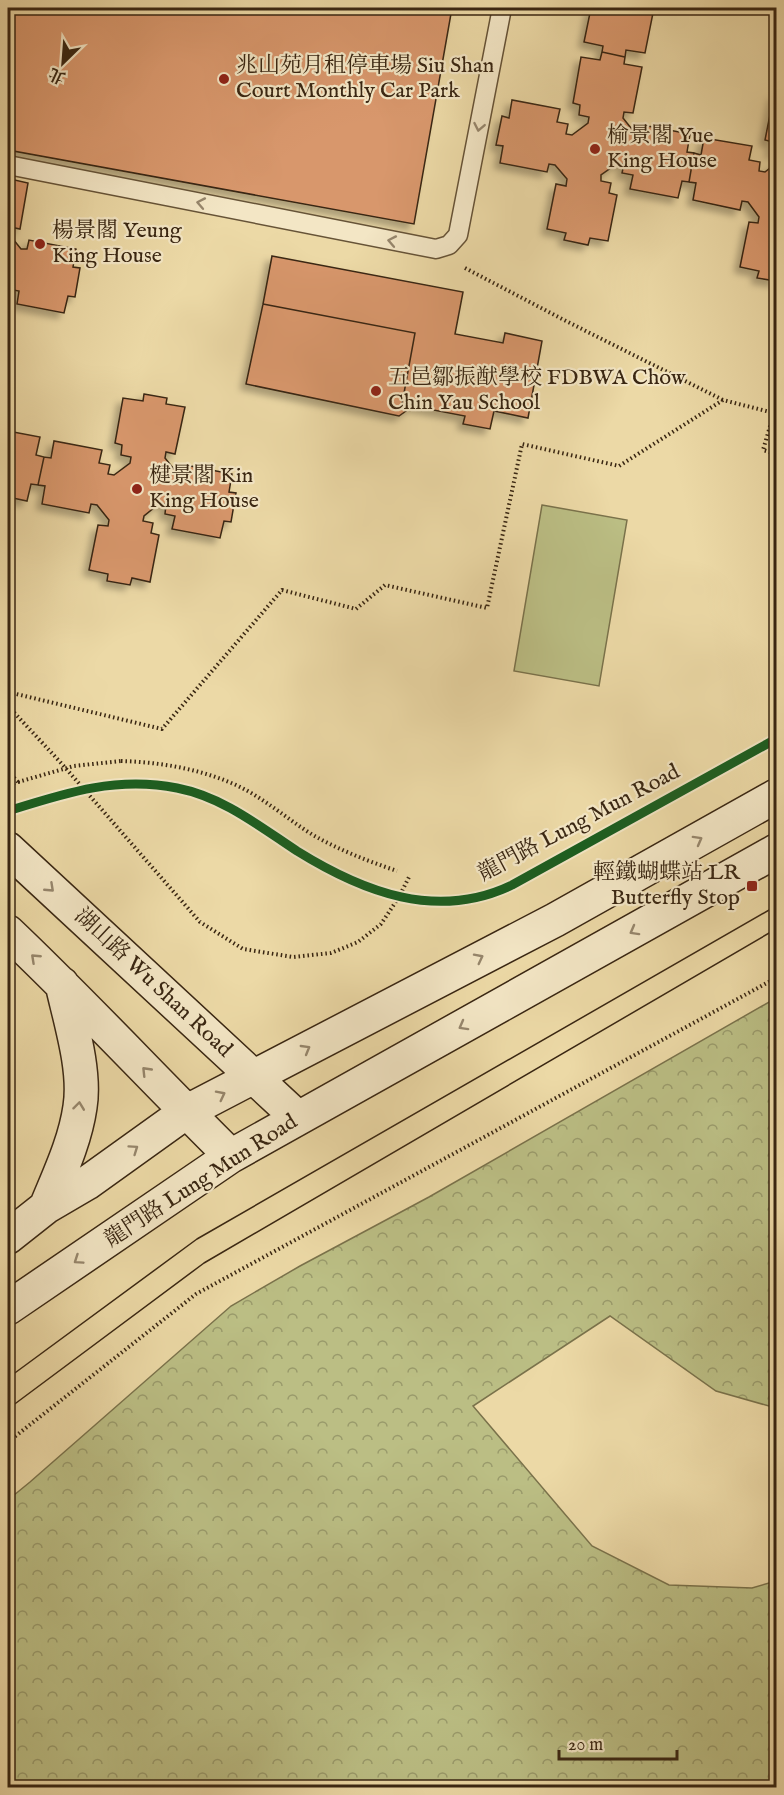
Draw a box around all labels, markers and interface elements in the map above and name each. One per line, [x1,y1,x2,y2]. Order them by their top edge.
north arrow [33,33,93,93]
place label: 兆山苑月租停車場 Siu Shan Court Monthly Car Park [236,52,495,105]
text: 北 [46,62,69,87]
marker: 兆山苑月租停車場 Siu Shan Court Monthly Car Park [217,72,231,86]
one-way arrow [473,121,486,131]
place label: 榆景閣 Yue King House [607,122,717,175]
marker: 榆景閣 Yue King House [588,142,602,156]
one-way arrow [196,197,206,210]
place label: 楊景閣 Yeung King House [52,217,183,270]
one-way arrow [388,235,398,248]
marker: 楊景閣 Yeung King House [33,237,47,251]
place label: 五邑鄒振猷學校 FDBWA Chow Chin Yau School [388,364,686,417]
marker: 五邑鄒振猷學校 FDBWA Chow Chin Yau School [369,384,383,398]
place label: 楗景閣 Kin King House [149,462,259,515]
marker: 楗景閣 Kin King House [130,482,144,496]
street label: 龍門路 Lung Mun Road [473,758,685,888]
one-way arrow [691,836,702,847]
place label: 輕鐵蝴蝶站 LR Butterfly Stop [593,859,741,912]
marker: 輕鐵蝴蝶站 LR Butterfly Stop [745,879,759,893]
one-way arrow [43,881,54,892]
street label: 湖山路 Wu Shan Road [68,902,238,1064]
one-way arrow [630,924,640,935]
one-way arrow [31,954,42,965]
one-way arrow [473,954,483,965]
one-way arrow [459,1019,470,1030]
one-way arrow [300,1044,311,1056]
one-way arrow [143,1067,154,1078]
one-way arrow [214,1091,225,1102]
one-way arrow [72,1101,85,1110]
street label: 龍門路 Lung Mun Road [99,1108,303,1254]
one-way arrow [128,1145,139,1156]
one-way arrow [74,1253,85,1264]
scale bar [559,1723,678,1761]
text: 20 m [568,1734,603,1757]

